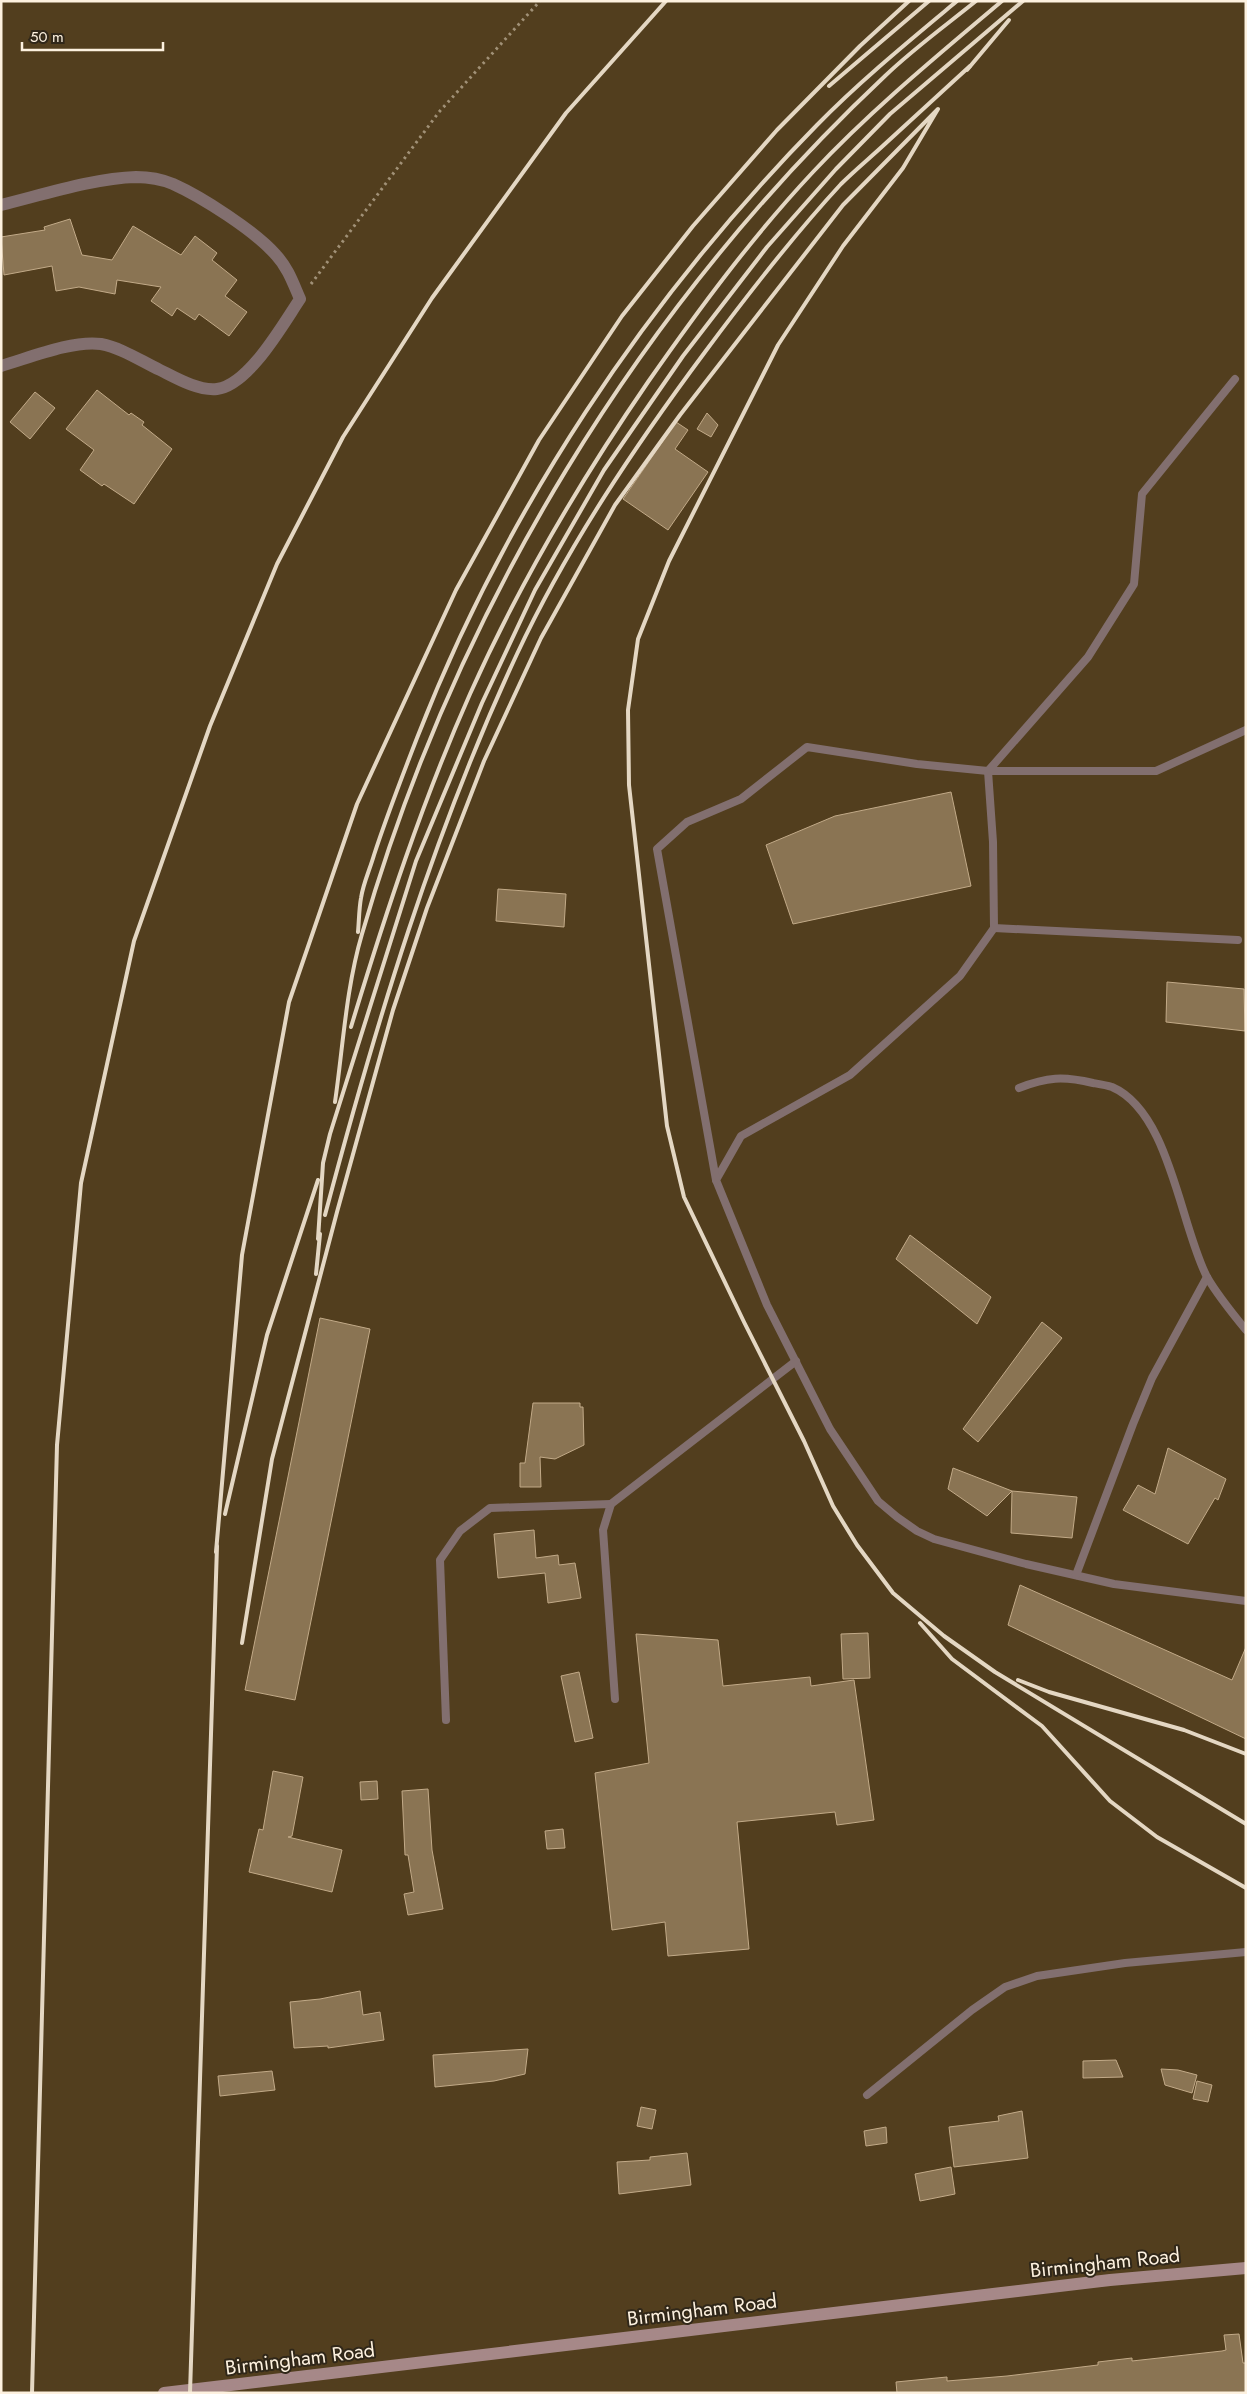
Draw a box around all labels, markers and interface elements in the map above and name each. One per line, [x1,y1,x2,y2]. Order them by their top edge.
scale bar [22,20,164,52]
text: 50 m [30,26,64,48]
street label: Birmingham Road [1029,2241,1181,2285]
street label: Birmingham Road [625,2286,779,2334]
street label: Birmingham Road [223,2335,377,2383]

